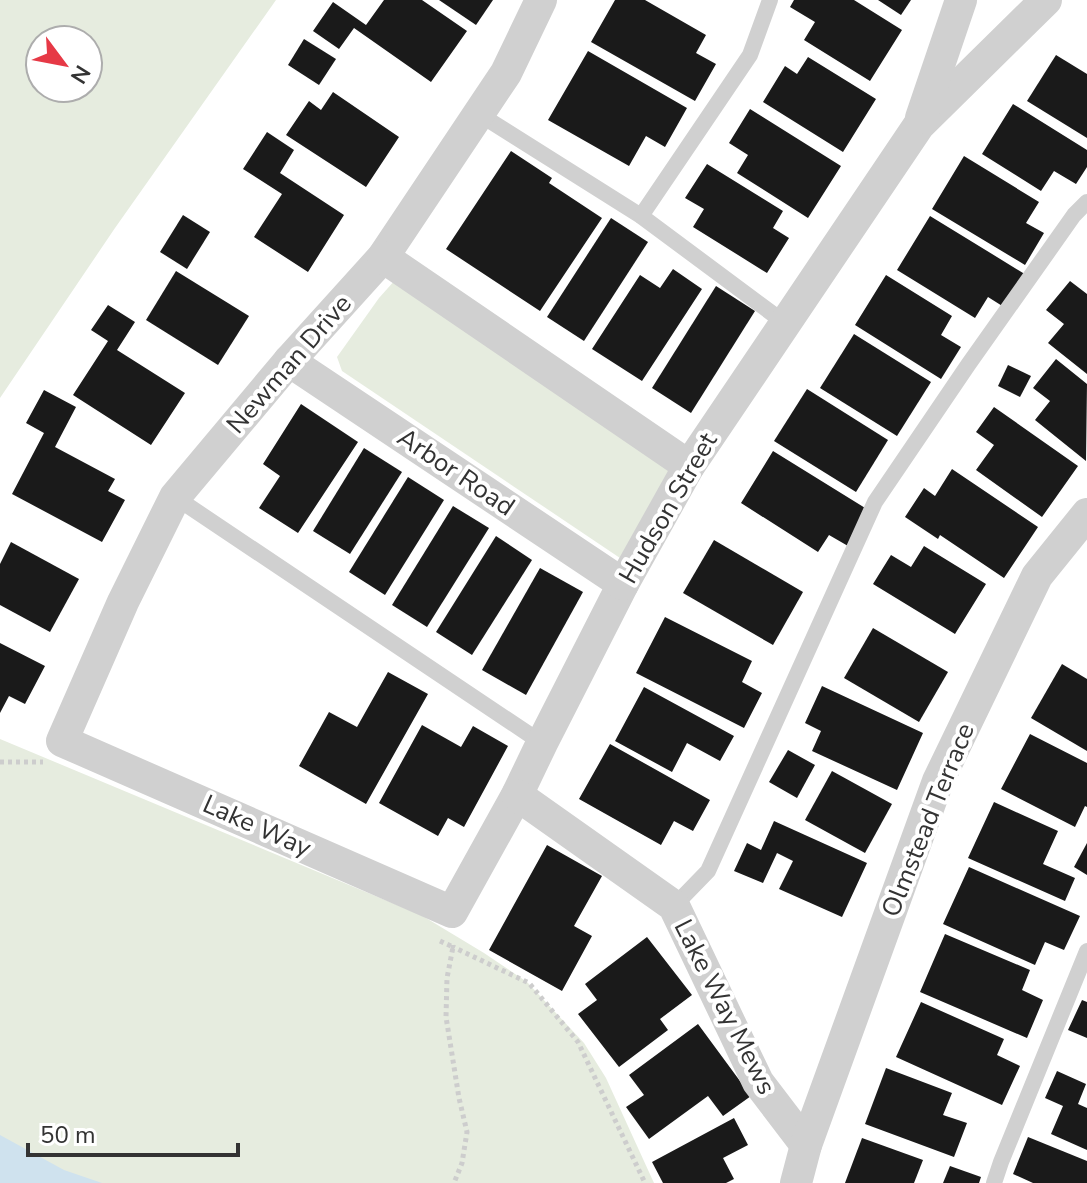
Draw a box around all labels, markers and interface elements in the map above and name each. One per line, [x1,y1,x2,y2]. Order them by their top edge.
north arrow [24,24,104,104]
text: N [63,59,97,89]
street label: Newman Drive [219,287,359,441]
street label: Arbor Road [391,420,521,524]
street label: Hudson Street [611,425,726,590]
street label: Olmstead Terrace [873,718,983,922]
street label: Lake Way [197,787,317,866]
street label: Lake Way Mews [666,914,784,1100]
scale bar [28,1107,238,1157]
text: 50 m [40,1119,96,1151]

